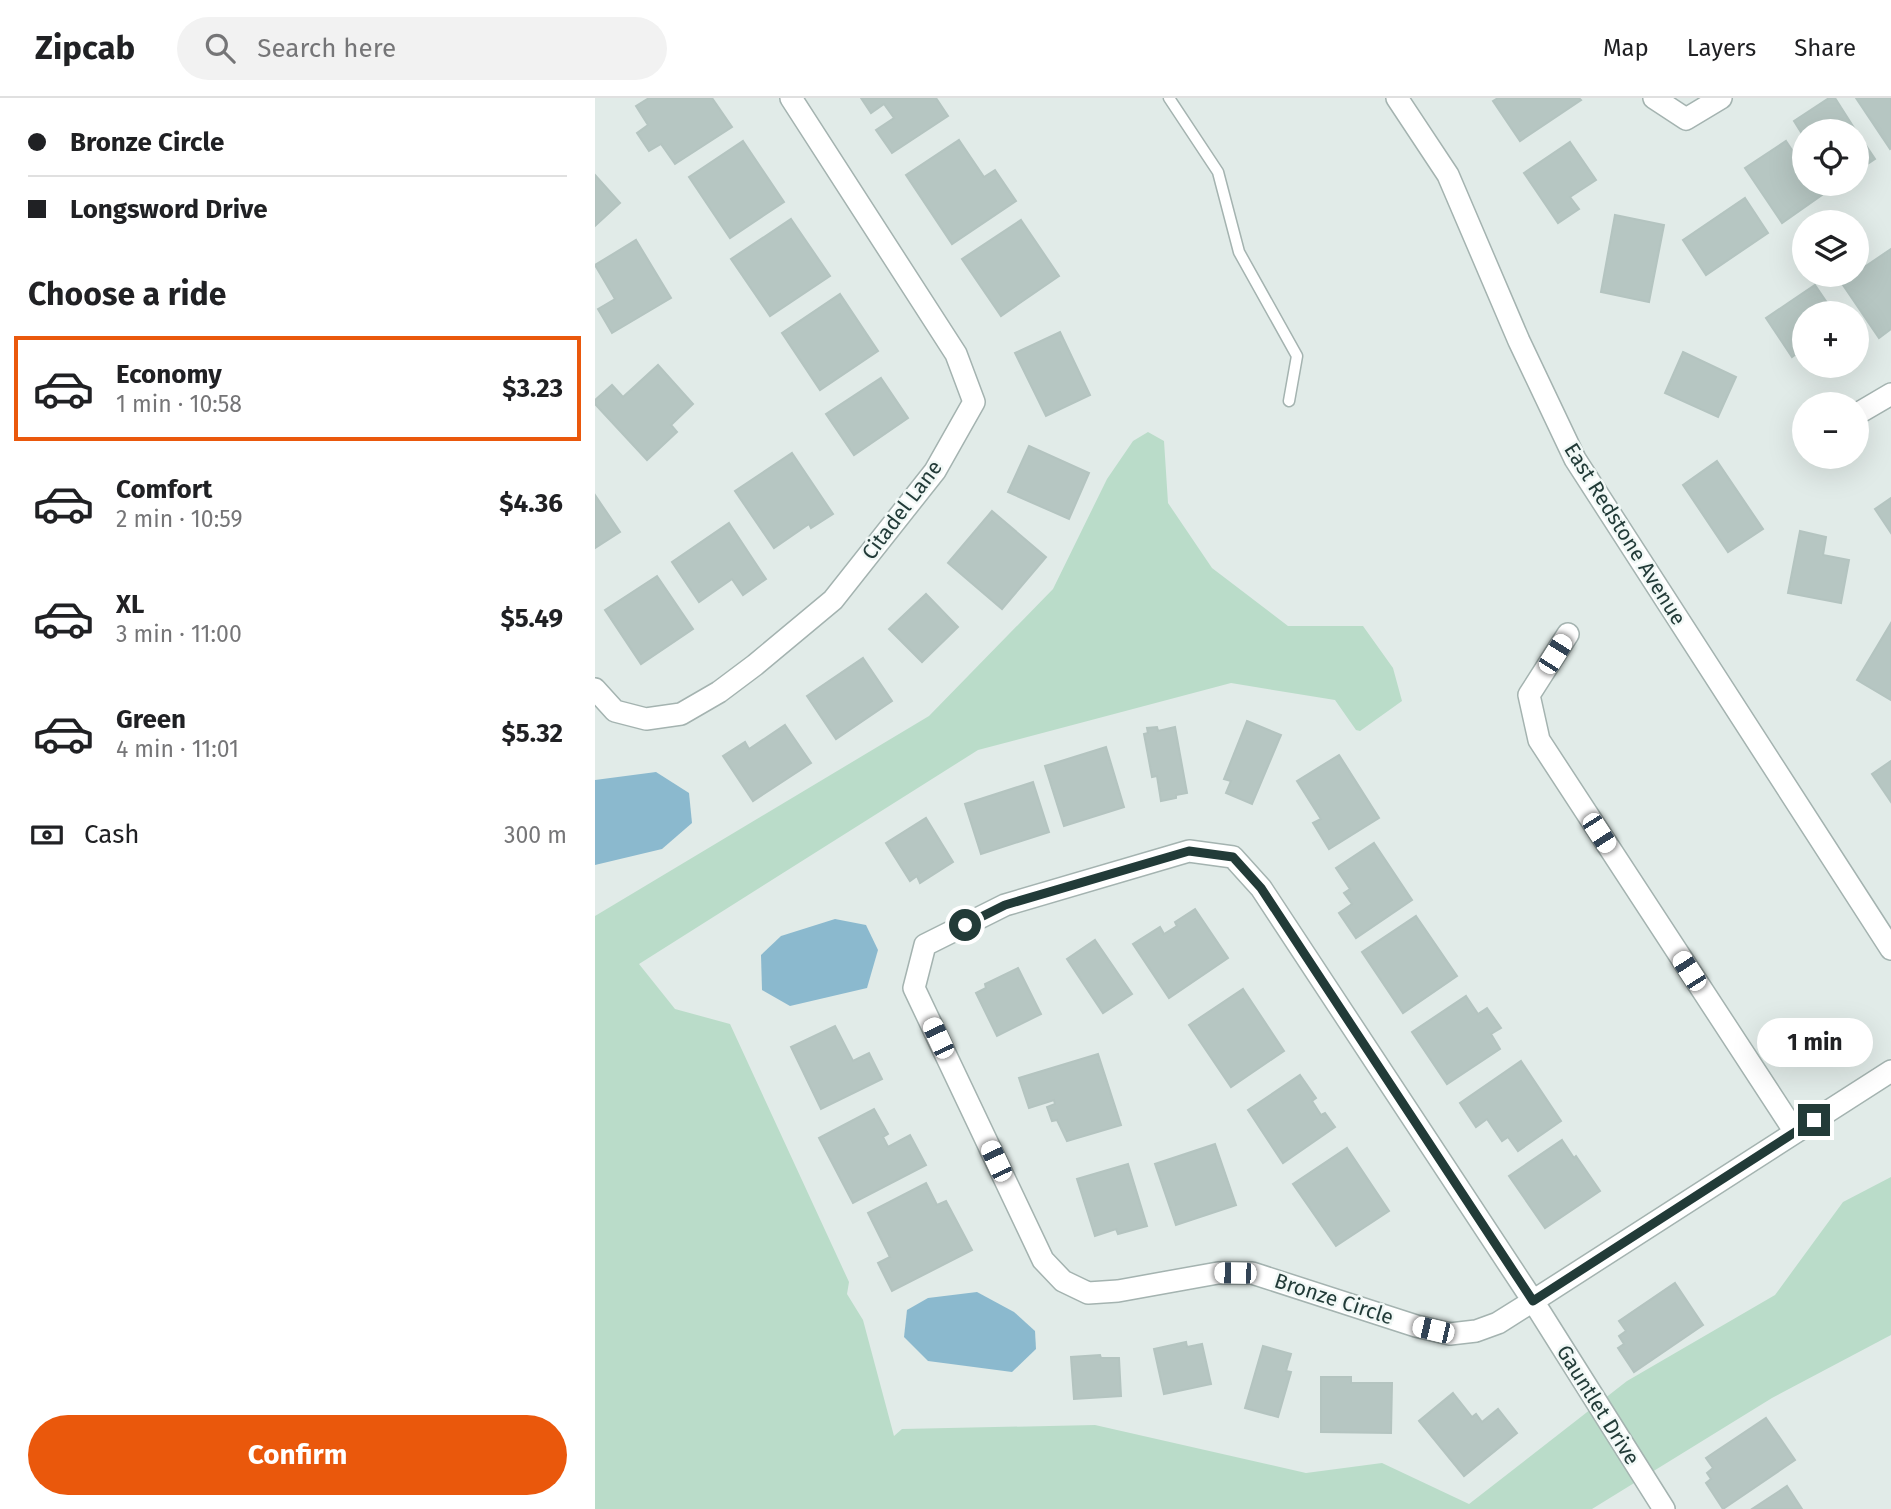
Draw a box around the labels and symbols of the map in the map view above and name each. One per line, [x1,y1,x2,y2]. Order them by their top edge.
street label: East Redstone Avenue [1558,438,1692,630]
street label: Citadel Lane [856,455,948,565]
car [1535,631,1576,677]
car [1579,810,1620,856]
route start [949,909,981,941]
car [1669,948,1710,994]
car [920,1015,957,1061]
callout: 1 min [1756,1018,1872,1068]
route end [1798,1104,1830,1136]
car [978,1138,1015,1184]
car [1214,1262,1257,1284]
street label: Bronze Circle [1271,1268,1397,1330]
car [1411,1315,1456,1345]
street label: Gauntlet Drive [1551,1340,1645,1470]

